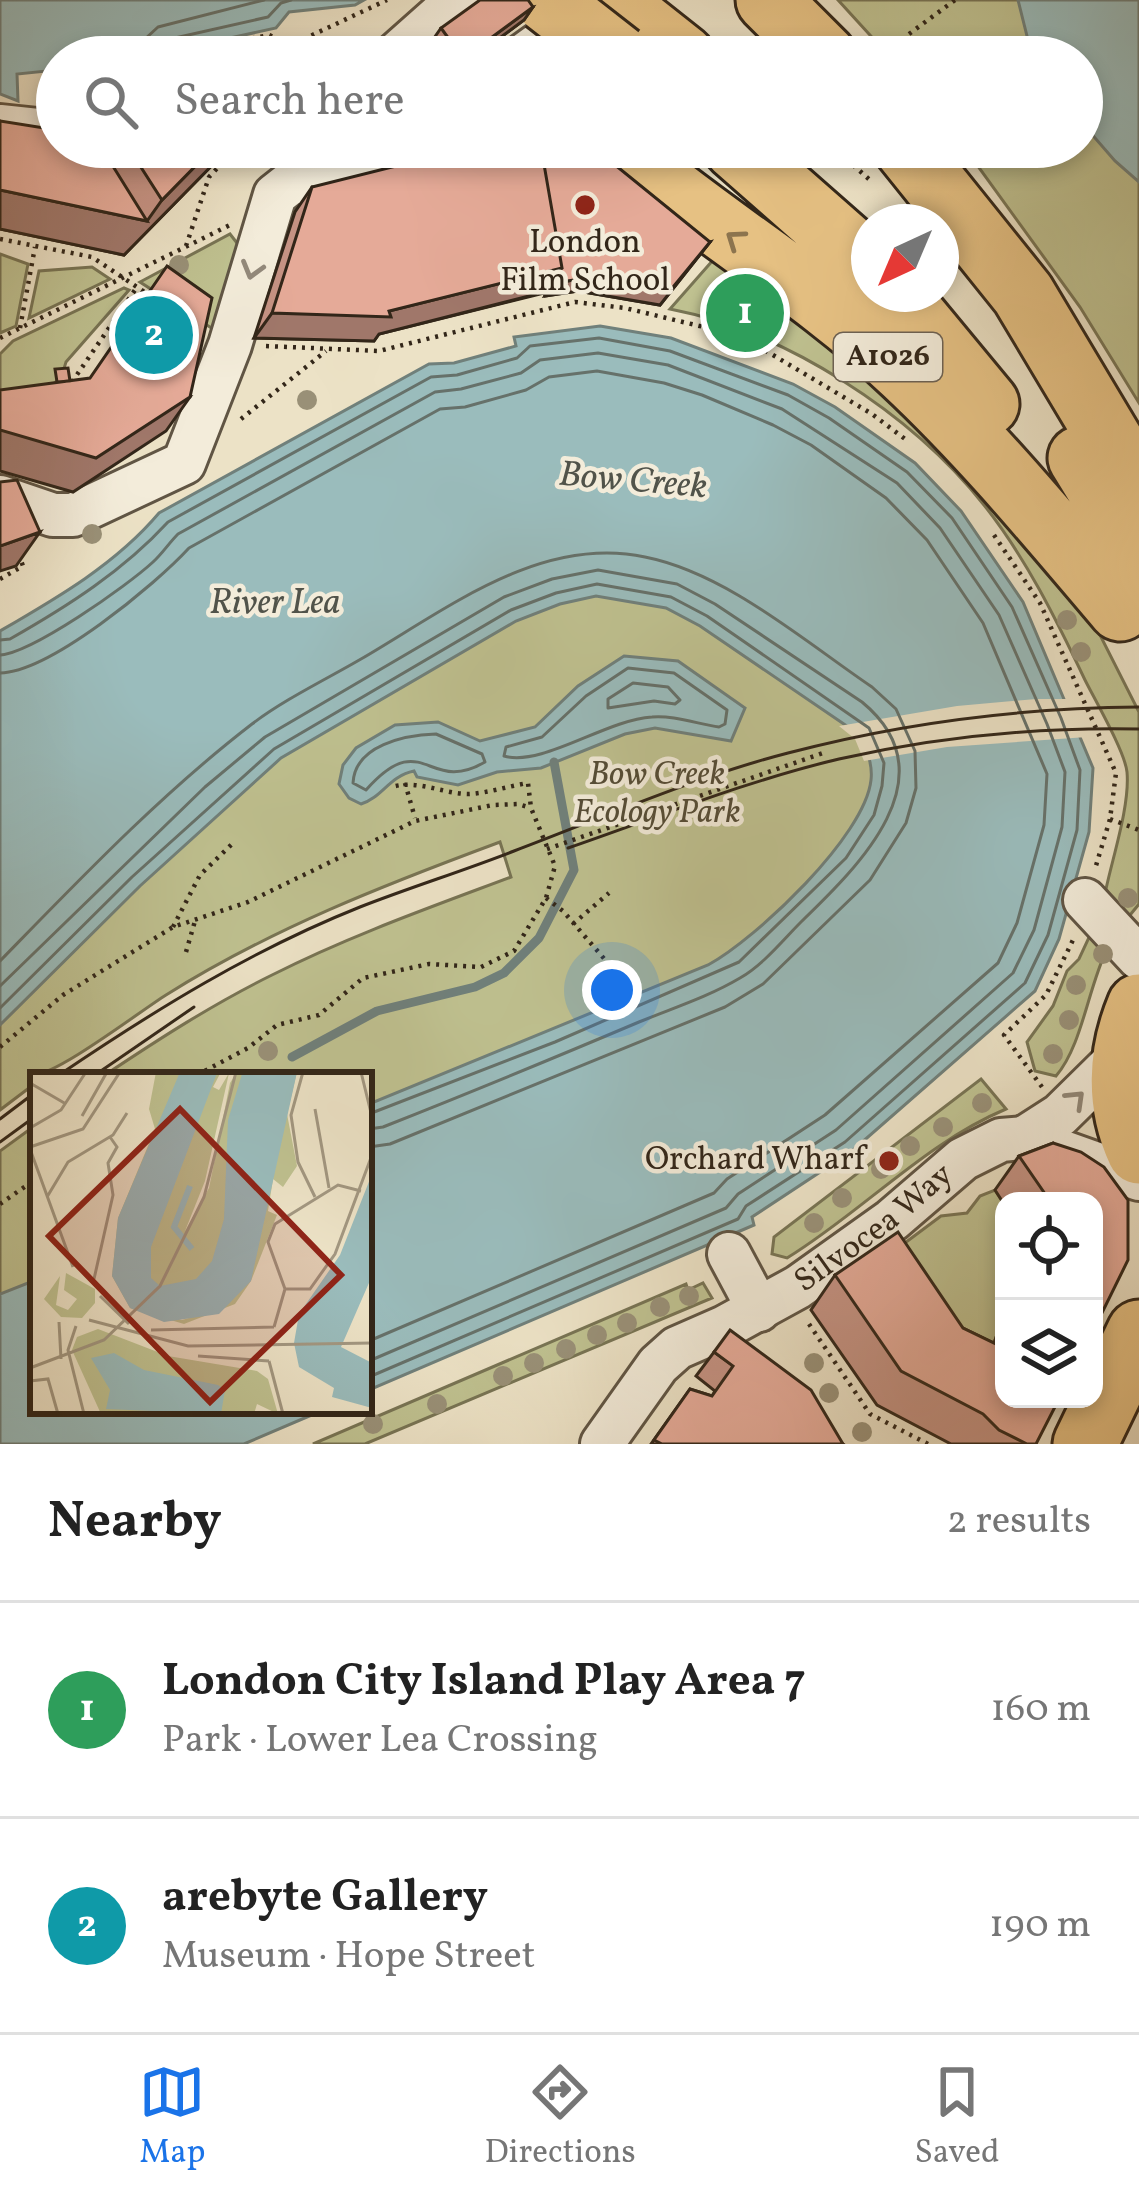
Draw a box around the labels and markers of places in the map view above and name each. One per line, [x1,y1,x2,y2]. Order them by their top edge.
marker: London Film School [572,192,598,218]
place label: London Film School [500,221,670,305]
pin: 1 [706,268,784,358]
pin: 2 [115,290,193,380]
place label: Orchard Wharf [645,1138,868,1184]
marker: Orchard Wharf [876,1148,902,1174]

